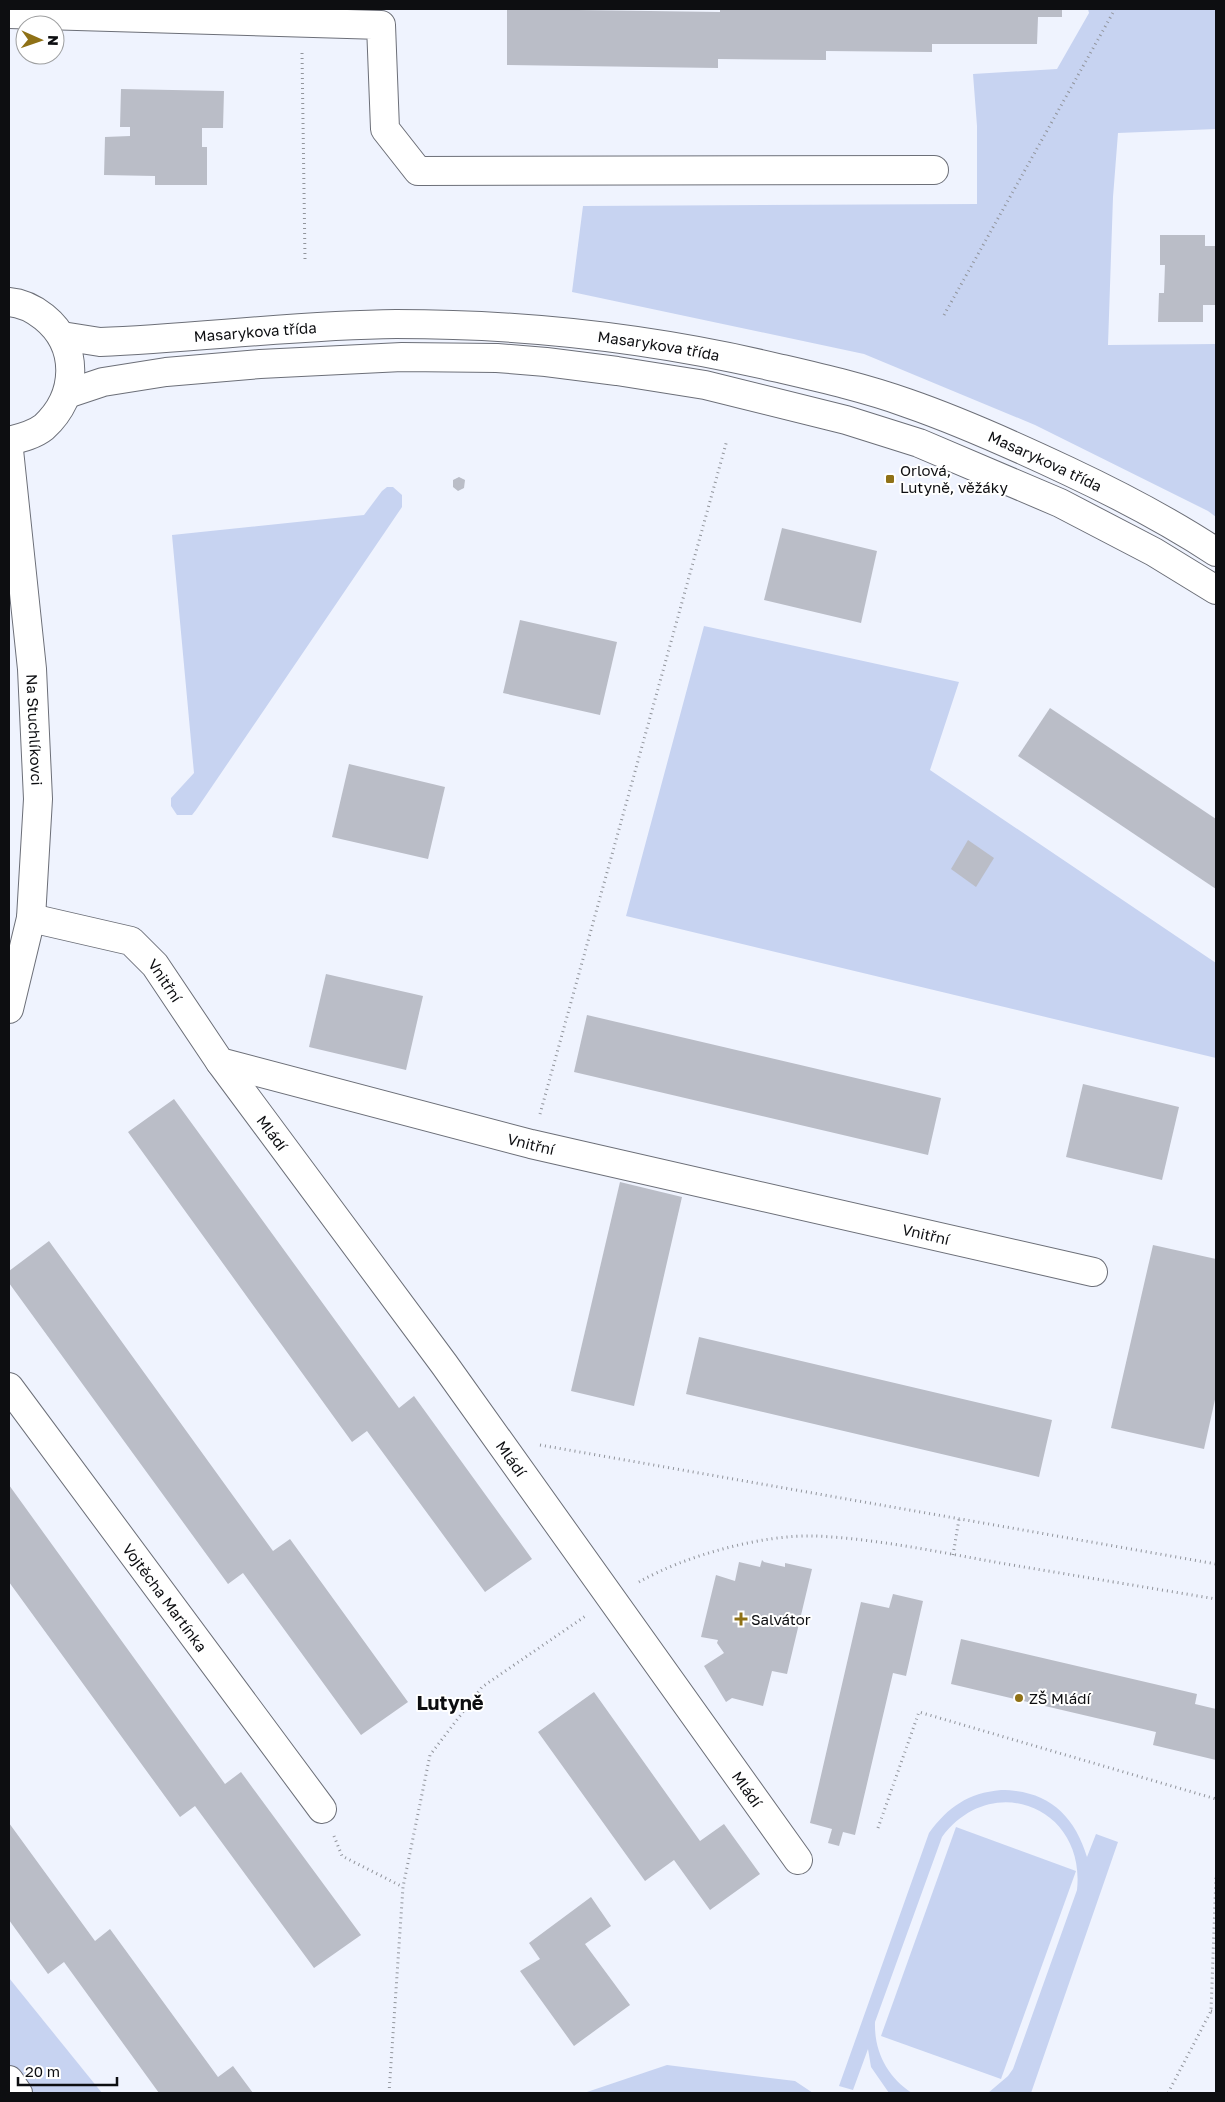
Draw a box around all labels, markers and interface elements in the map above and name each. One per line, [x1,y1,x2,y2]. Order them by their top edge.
north arrow [15,15,65,65]
text: N [45,35,62,46]
street label: Masarykova třída [193,318,317,345]
street label: Masarykova třída [597,327,721,364]
street label: Masarykova třída [986,427,1105,495]
place label: Orlová, Lutyně, věžáky [900,461,1008,496]
marker: Orlová, Lutyně, věžáky [884,473,896,485]
street label: Na Stuchlíkovci [23,673,46,786]
street label: Vnitřní [145,955,187,1006]
street label: Mládí [253,1111,292,1155]
street label: Vnitřní [506,1129,557,1158]
street label: Vnitřní [901,1220,952,1248]
street label: Mládí [493,1437,531,1480]
street label: Vojtěcha Martínka [119,1540,211,1655]
place label: Salvátor [751,1610,811,1628]
marker: Salvátor [735,1613,747,1625]
place label: ZŠ Mládí [1029,1689,1091,1707]
district label: Lutyně [416,1690,484,1714]
marker: ZŠ Mládí [1013,1692,1025,1704]
street label: Mládí [728,1768,767,1811]
scale bar [18,2054,116,2086]
text: 20 m [25,2062,60,2080]

